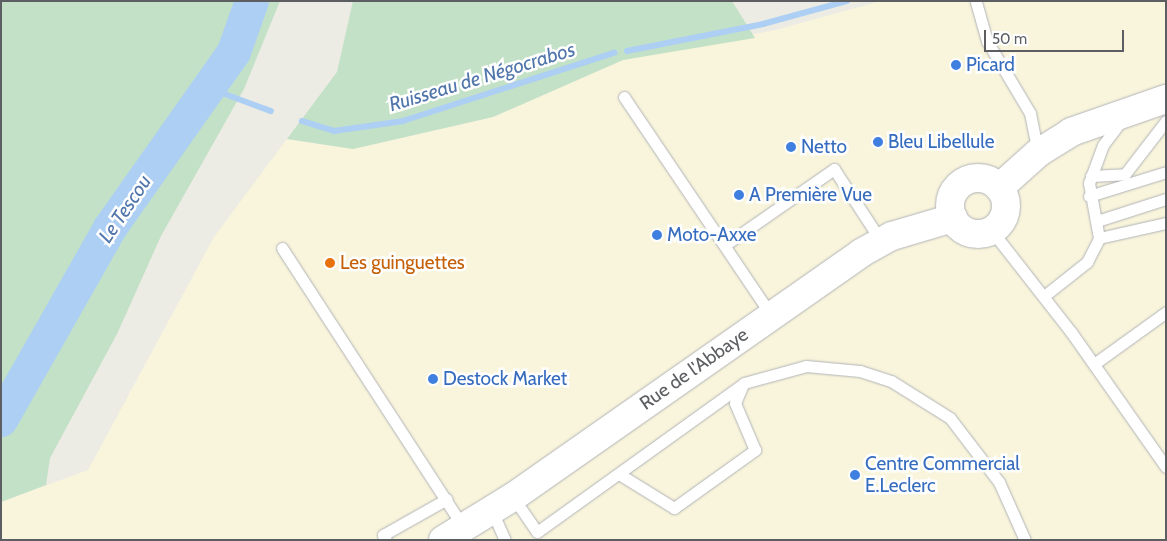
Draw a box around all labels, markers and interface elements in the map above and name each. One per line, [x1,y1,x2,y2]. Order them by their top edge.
scale bar [987,20,1127,52]
text: 50 m [992,30,1027,48]
water label: Ruisseau de Négocrabos [386,37,578,117]
place label: Picard [966,54,1015,76]
marker: Picard [950,59,962,71]
place label: Bleu Libellule [888,131,994,153]
place label: Netto [801,136,847,158]
marker: Bleu Libellule [872,136,884,148]
marker: Netto [785,141,797,153]
water label: Le Tescou [94,171,156,247]
place label: A Première Vue [749,184,872,206]
marker: A Première Vue [733,189,745,201]
place label: Moto-Axxe [667,224,756,246]
marker: Moto-Axxe [651,229,663,241]
place label: Les guinguettes [340,252,465,274]
marker: Les guinguettes [324,257,336,269]
street label: Rue de l'Abbaye [635,323,753,415]
place label: Destock Market [443,368,567,390]
marker: Destock Market [427,373,439,385]
place label: Centre Commercial E.Leclerc [865,453,1020,497]
marker: Centre Commercial E.Leclerc [849,469,861,481]

